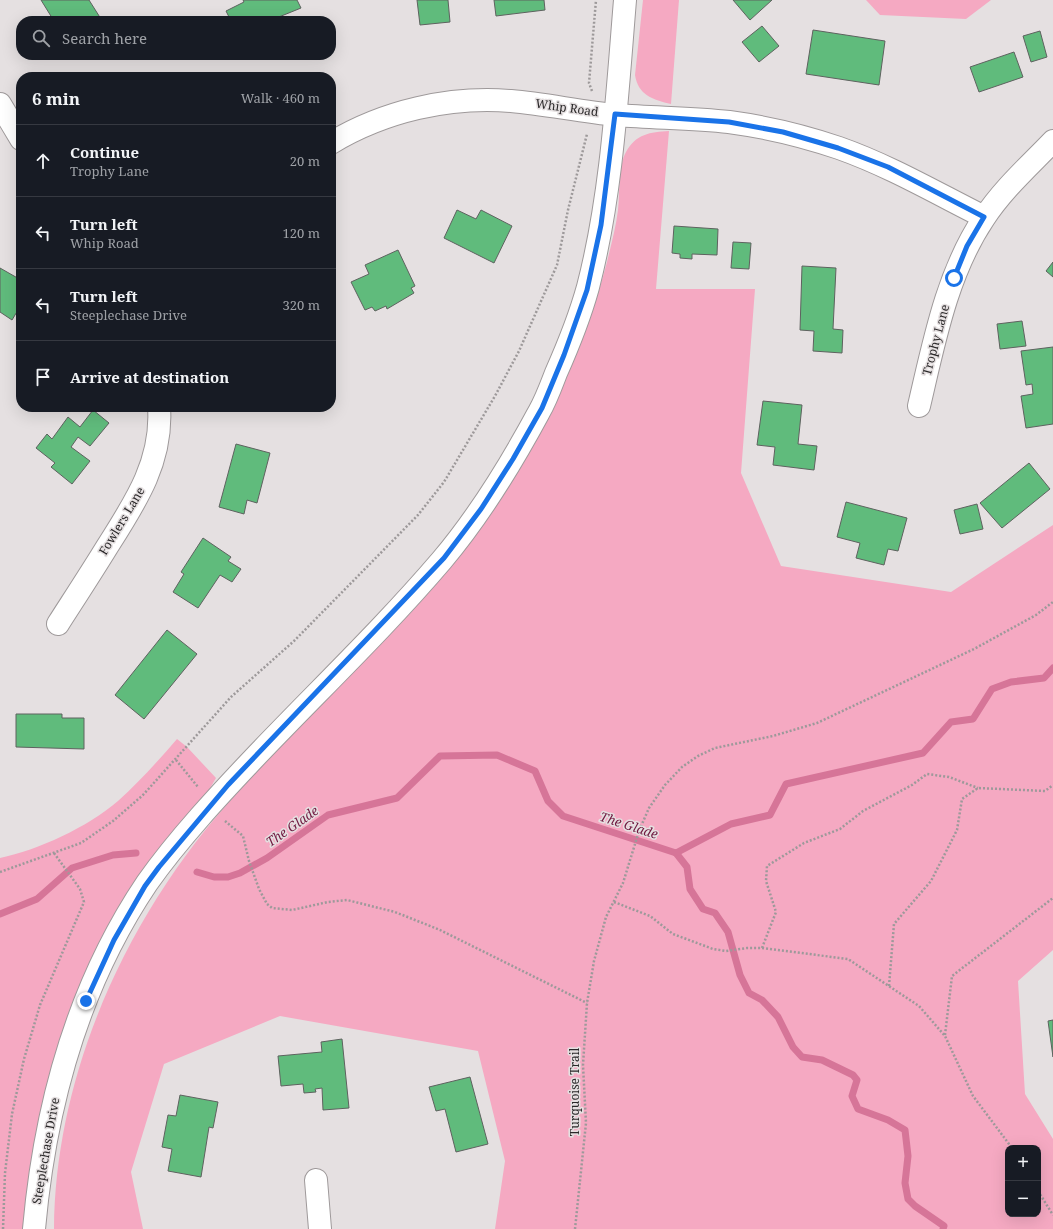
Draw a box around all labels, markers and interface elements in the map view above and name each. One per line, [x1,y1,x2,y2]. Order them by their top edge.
search box [16,16,336,60]
icon: search [30,27,52,49]
text: Search here [62,28,147,48]
text: 6 min [32,87,80,110]
text: Walk · 460 m [241,89,320,107]
street label: Whip Road [534,95,600,120]
text: Continue [70,142,139,162]
icon: ahead [32,150,54,172]
text: 20 m [290,152,320,170]
text: Trophy Lane [70,162,149,180]
text: Turn left [70,214,138,234]
icon: left [32,222,54,244]
text: 120 m [283,224,320,242]
text: Whip Road [70,234,139,252]
route start [945,269,963,287]
text: Turn left [70,286,138,306]
icon: left [32,294,54,316]
text: 320 m [283,296,320,314]
street label: Trophy Lane [918,302,953,377]
text: Steeplechase Drive [70,306,187,324]
icon: arrive [32,366,54,388]
text: Arrive at destination [70,367,229,387]
street label: Fowlers Lane [95,484,149,558]
water label: The Glade [262,801,322,851]
water label: The Glade [598,807,661,843]
route end [77,992,95,1010]
street label: Turquoise Trail [566,1048,583,1136]
street label: Steeplechase Drive [28,1096,63,1206]
map controls [1005,1145,1041,1217]
button: + [1005,1145,1041,1181]
button: − [1005,1181,1041,1217]

